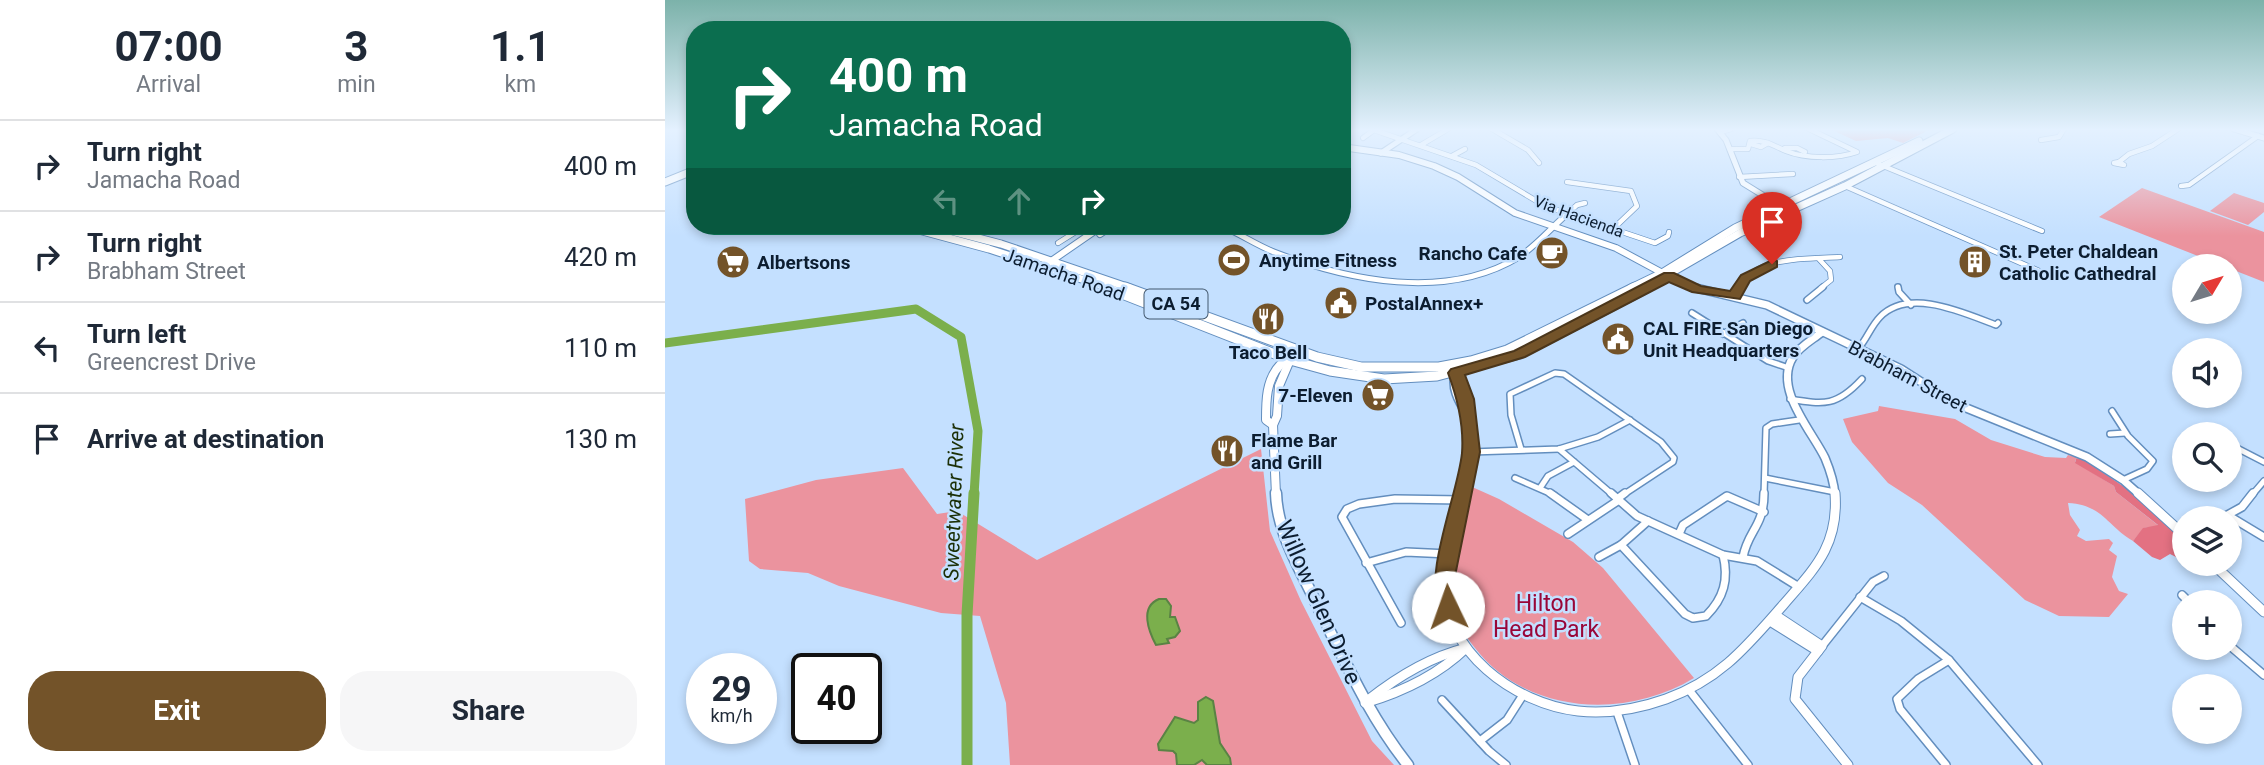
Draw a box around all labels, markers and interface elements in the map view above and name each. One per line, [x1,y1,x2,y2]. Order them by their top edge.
text: 07:00 [114,22,223,71]
text: 3 [344,22,368,71]
text: 1.1 [490,22,550,71]
text: 400 m [829,47,968,104]
icon: right [714,49,805,140]
text: Arrival [136,71,201,98]
text: min [337,71,376,98]
text: km [504,71,536,98]
text: Jamacha Road [829,106,1043,144]
text: Turn right [87,137,202,167]
icon: right [28,147,66,185]
text: 400 m [564,151,637,181]
text: Jamacha Road [87,167,241,194]
icon: left [927,182,965,220]
icon: ahead [1000,182,1038,220]
icon: right [1073,182,1111,220]
street label: Via Hacienda [1531,191,1626,242]
pin [1742,192,1802,264]
icon: arrive [1753,203,1791,241]
text: Turn right [87,228,202,258]
cafe icon: Rancho Cafe [1533,234,1571,272]
icon: right [28,238,66,276]
place label: St. Peter Chaldean Catholic Cathedral [1999,240,2158,285]
sports icon: Anytime Fitness [1215,241,1253,279]
text: 420 m [564,242,637,272]
place label: Rancho Cafe [1419,242,1527,265]
supermarket icon: Albertsons [714,243,752,281]
street label: Jamacha Road [1000,243,1128,306]
building icon: St. Peter Chaldean Catholic Cathedral [1956,243,1994,281]
place label: Anytime Fitness [1259,249,1397,272]
place label: Albertsons [757,251,851,274]
north arrow [2172,254,2242,324]
map controls [2172,254,2242,744]
text: Brabham Street [87,258,246,285]
public building icon: PostalAnnex+ [1322,284,1360,322]
road number: CA 54 [1145,290,1207,318]
place label: PostalAnnex+ [1365,292,1483,315]
restaurant icon: Taco Bell [1249,300,1287,338]
place label: CAL FIRE San Diego Unit Headquarters [1643,317,1813,362]
text: Turn left [87,319,186,349]
public building icon: CAL FIRE San Diego Unit Headquarters [1599,320,1637,358]
icon: left [28,329,66,367]
text: 110 m [564,333,637,363]
street label: Brabham Street [1844,335,1971,417]
button: sound [2172,338,2242,408]
place label: Taco Bell [1229,341,1307,364]
text: Greencrest Drive [87,349,256,376]
supermarket icon: 7-Eleven [1359,376,1397,414]
place label: 7-Eleven [1278,384,1353,407]
icon: arrive [28,420,66,458]
water label: Sweetwater River [939,422,969,581]
button: search [2172,422,2242,492]
text: Arrive at destination [87,424,324,454]
text: 130 m [564,424,637,454]
place label: Flame Bar and Grill [1251,429,1337,474]
restaurant icon: Flame Bar and Grill [1208,432,1246,470]
button: layers [2172,506,2242,576]
street label: Willow Glen Drive [1270,516,1367,688]
position arrow [1411,570,1485,644]
park label: Hilton Head Park [1493,590,1599,643]
button: + [2172,590,2242,660]
speed limit sign: 40 [791,653,882,744]
text: 29 [711,669,752,710]
button: Exit [28,671,326,751]
button: Share [340,671,637,751]
button: − [2172,674,2242,744]
text: km/h [710,705,753,726]

